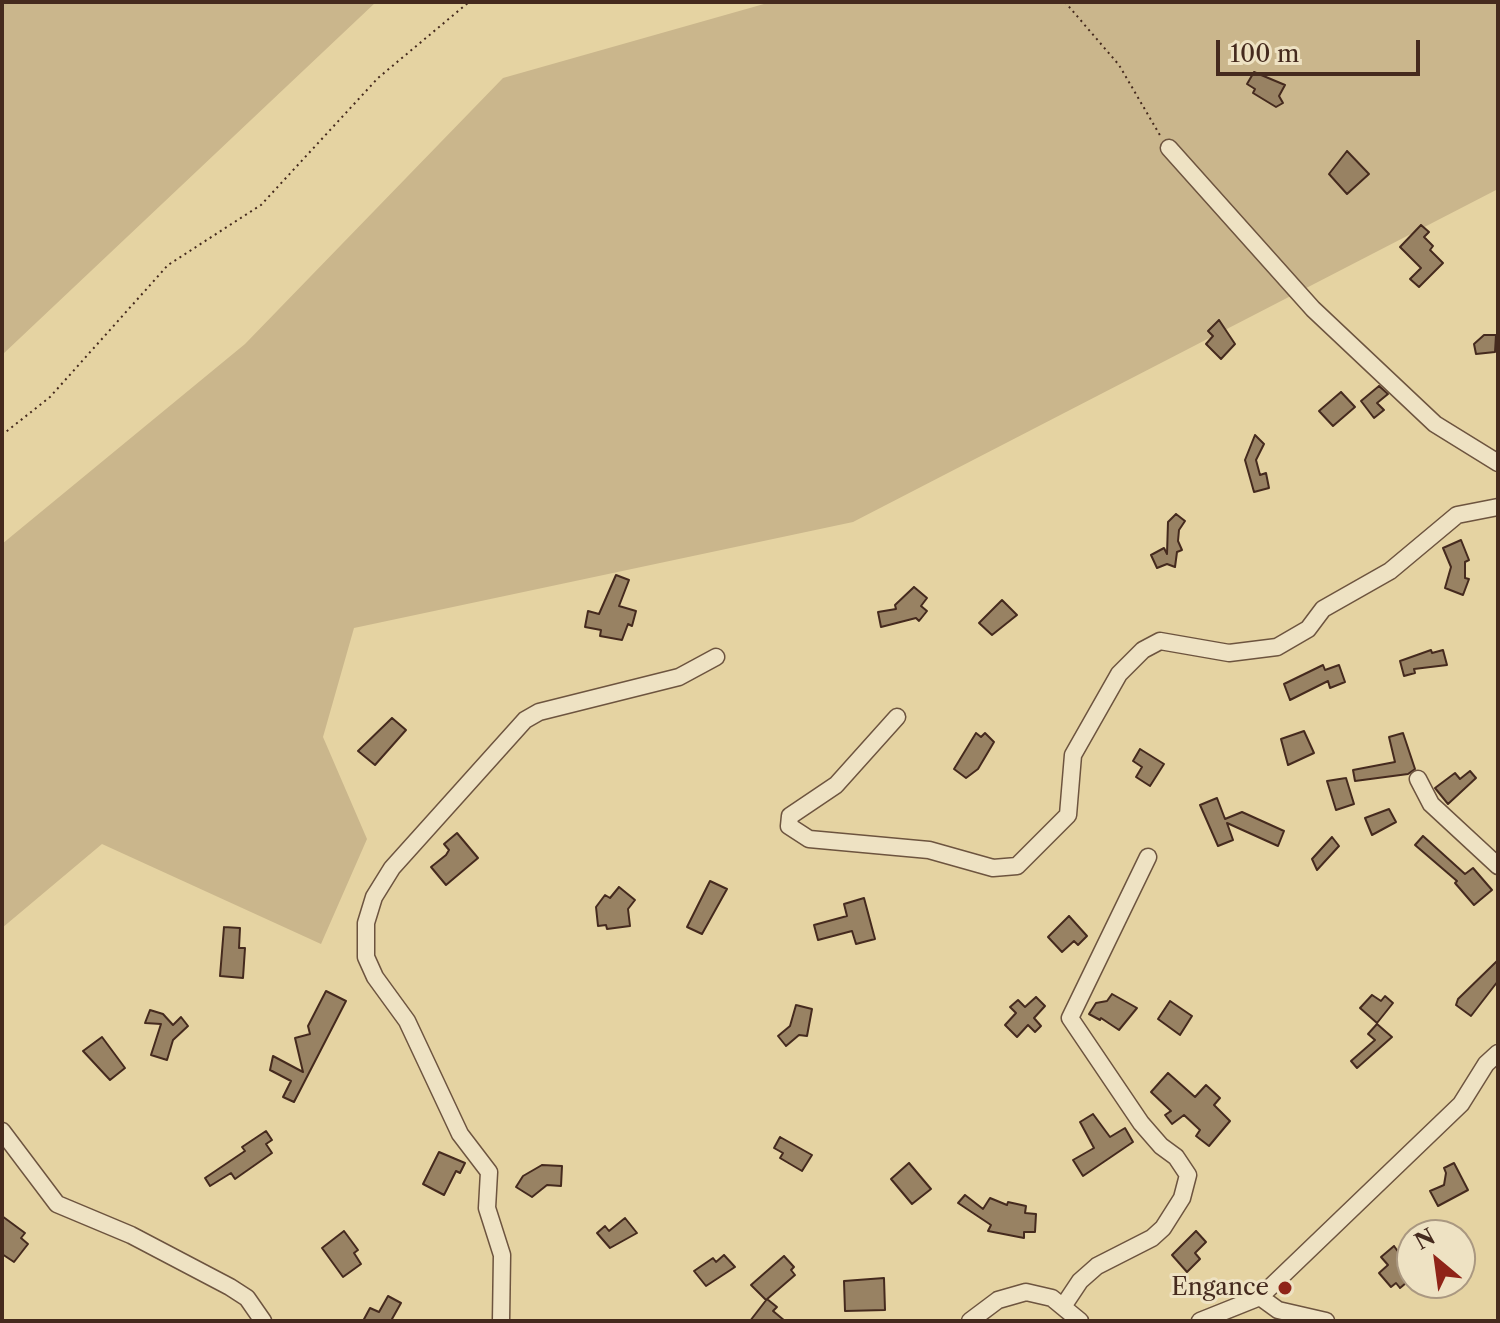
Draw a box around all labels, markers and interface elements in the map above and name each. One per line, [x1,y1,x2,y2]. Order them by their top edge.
scale bar [1220,24,1424,74]
text: 100 m [1230,39,1299,68]
north arrow [1396,1219,1476,1299]
text: N [1410,1223,1440,1256]
place label: Engance [1171,1274,1269,1302]
marker: Engance [1276,1279,1294,1297]

